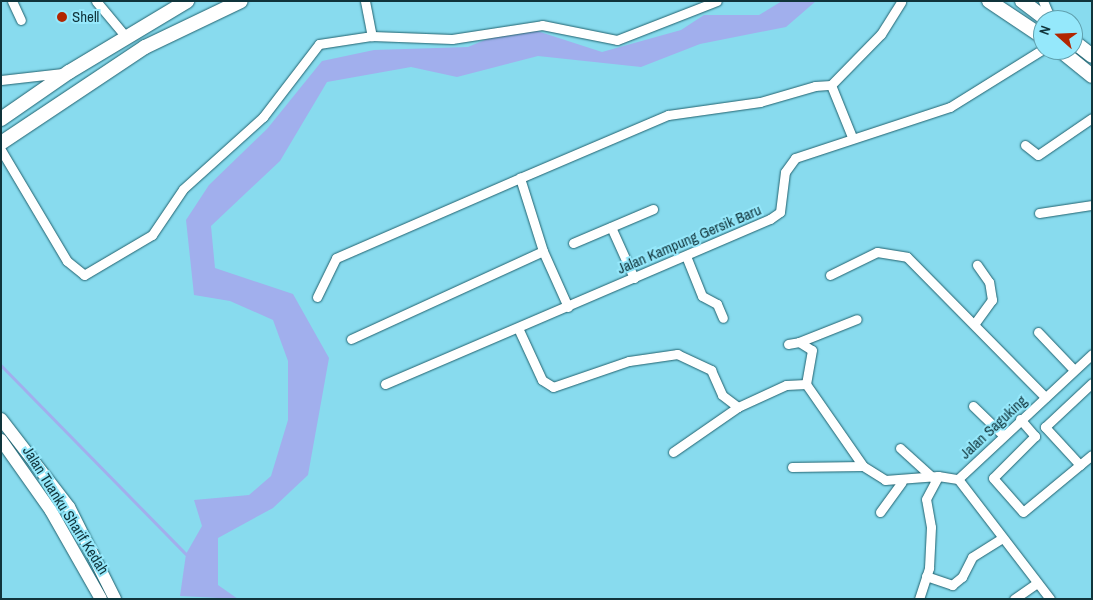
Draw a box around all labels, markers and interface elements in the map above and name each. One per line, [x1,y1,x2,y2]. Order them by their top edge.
place label: Shell [72,8,99,26]
north arrow [1033,10,1083,60]
marker: Shell [56,11,68,23]
text: N [1035,23,1055,37]
street label: Jalan Kampung Gersik Baru [614,201,764,277]
street label: Jalan Saguking [956,392,1030,462]
street label: Jalan Tuanku Sharif Kedah [19,442,113,578]

